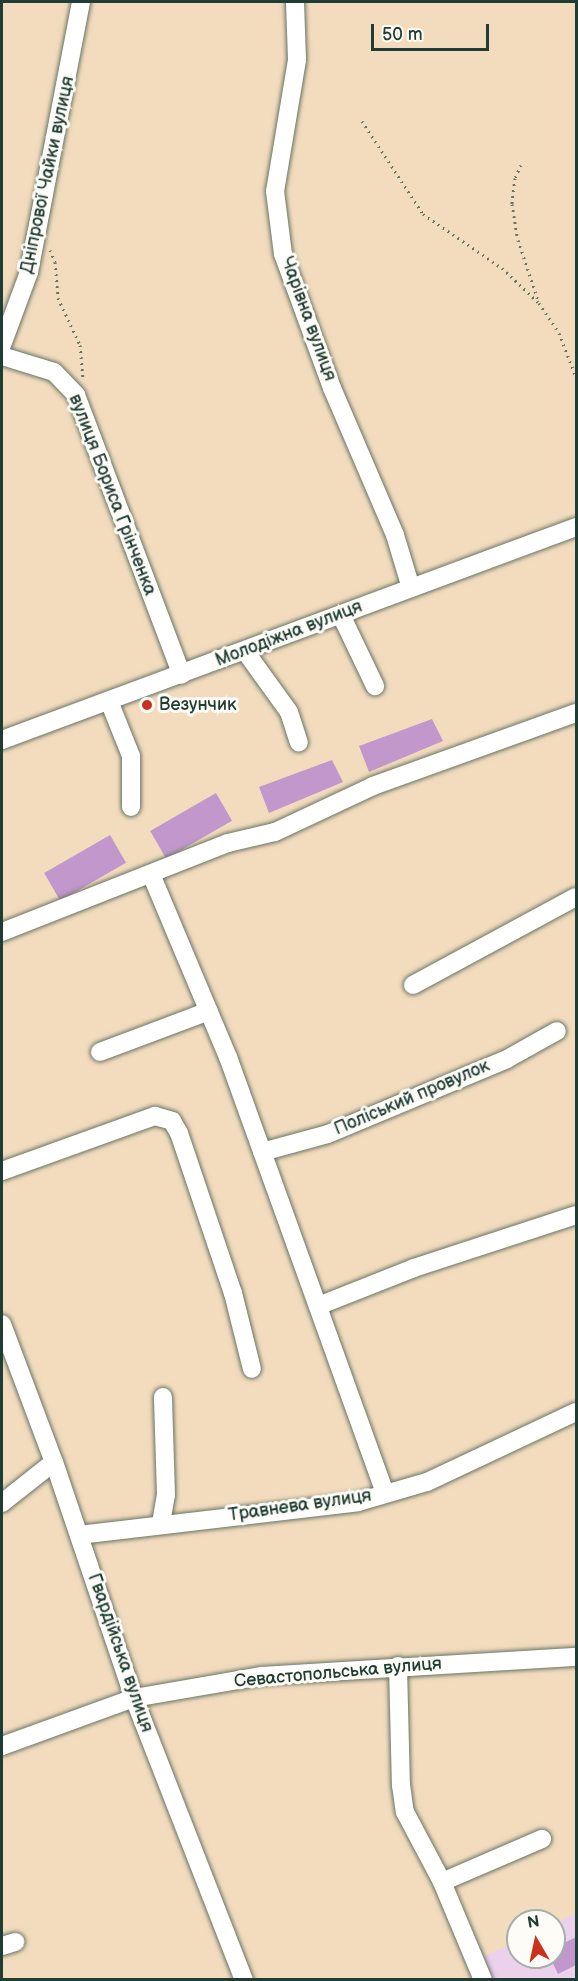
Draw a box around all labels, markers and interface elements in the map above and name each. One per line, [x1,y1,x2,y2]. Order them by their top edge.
scale bar [374,12,492,50]
text: 50 m [382,24,423,45]
street label: Дніпрової Чайки вулиця [17,74,79,276]
street label: Чарівна вулиця [275,254,341,384]
street label: вулиця Бориса Грінченка [64,391,160,599]
street label: Молодіжна вулиця [213,596,365,672]
place label: Везунчик [159,694,237,716]
marker: Везунчик [140,698,154,712]
street label: Поліський провулок [331,1055,493,1141]
street label: Травнева вулиця [227,1485,373,1527]
street label: Гвардійська вулиця [83,1571,157,1735]
street label: Севастопольська вулиця [233,1653,443,1693]
north arrow [506,1909,566,1969]
text: N [526,1912,541,1933]

